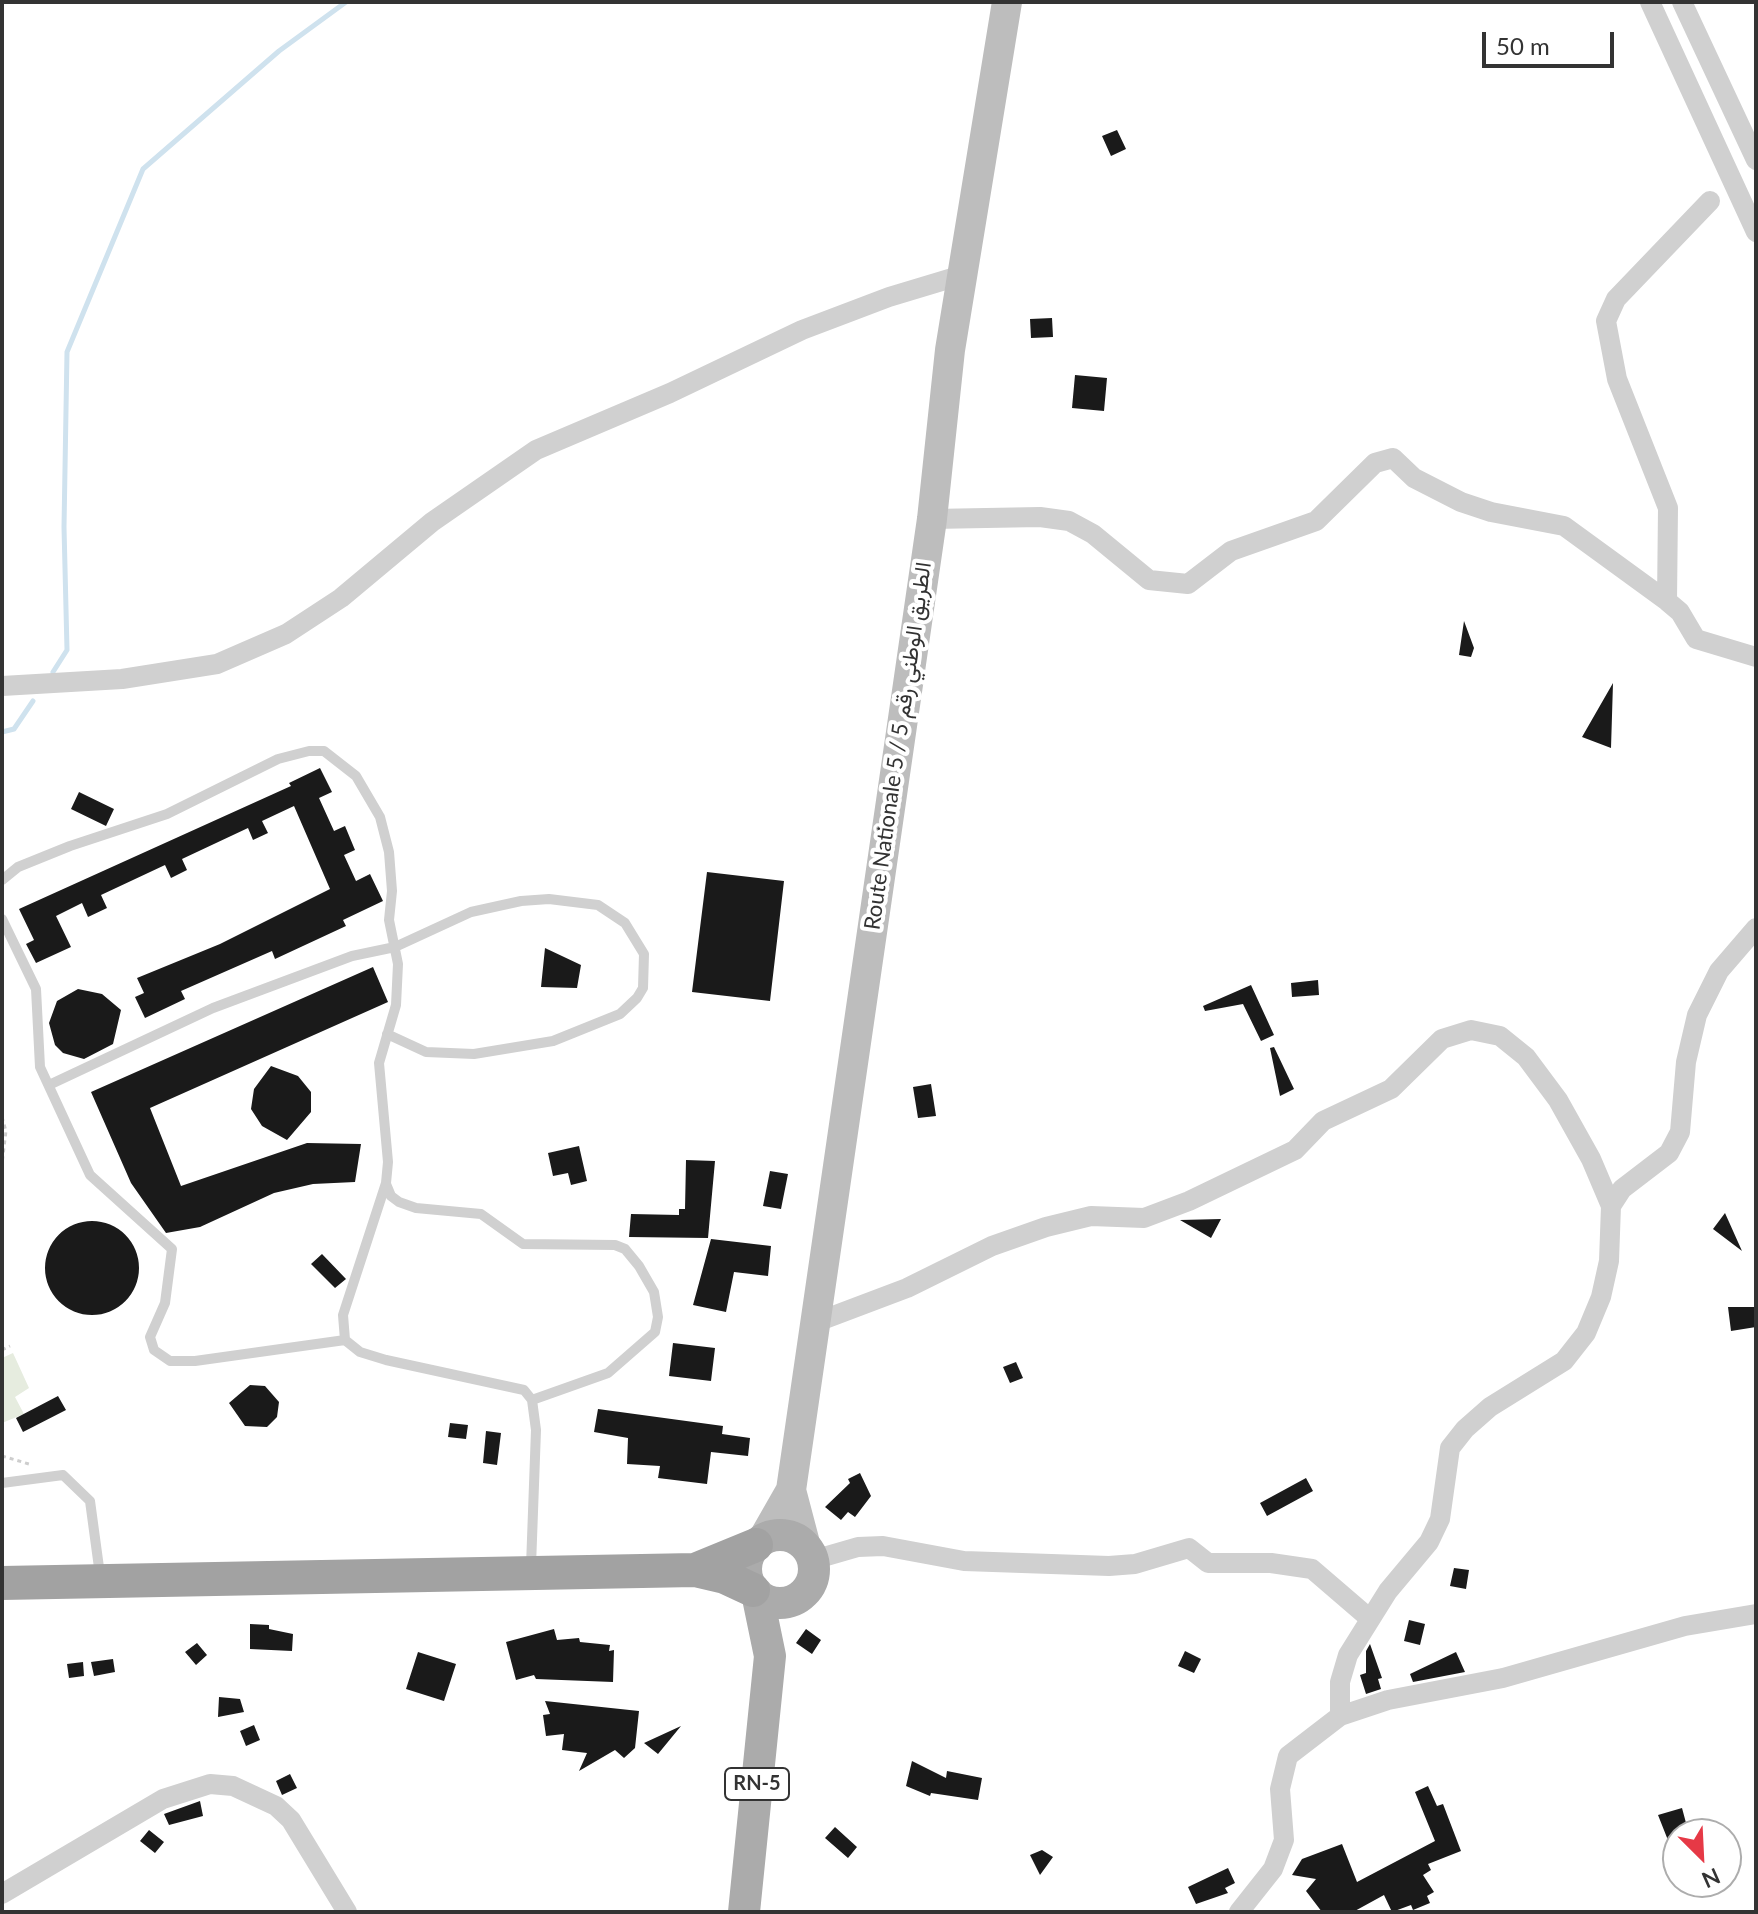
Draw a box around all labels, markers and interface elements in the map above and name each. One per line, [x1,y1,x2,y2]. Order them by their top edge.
scale bar [1486,16,1618,66]
text: 50 m [1496,31,1550,60]
street label: Route Nationale 5 / الطريق الوطني رقم 5 [859,560,937,932]
road number: RN-5 [725,1768,789,1800]
north arrow [1662,1818,1742,1898]
text: N [1698,1863,1724,1894]

